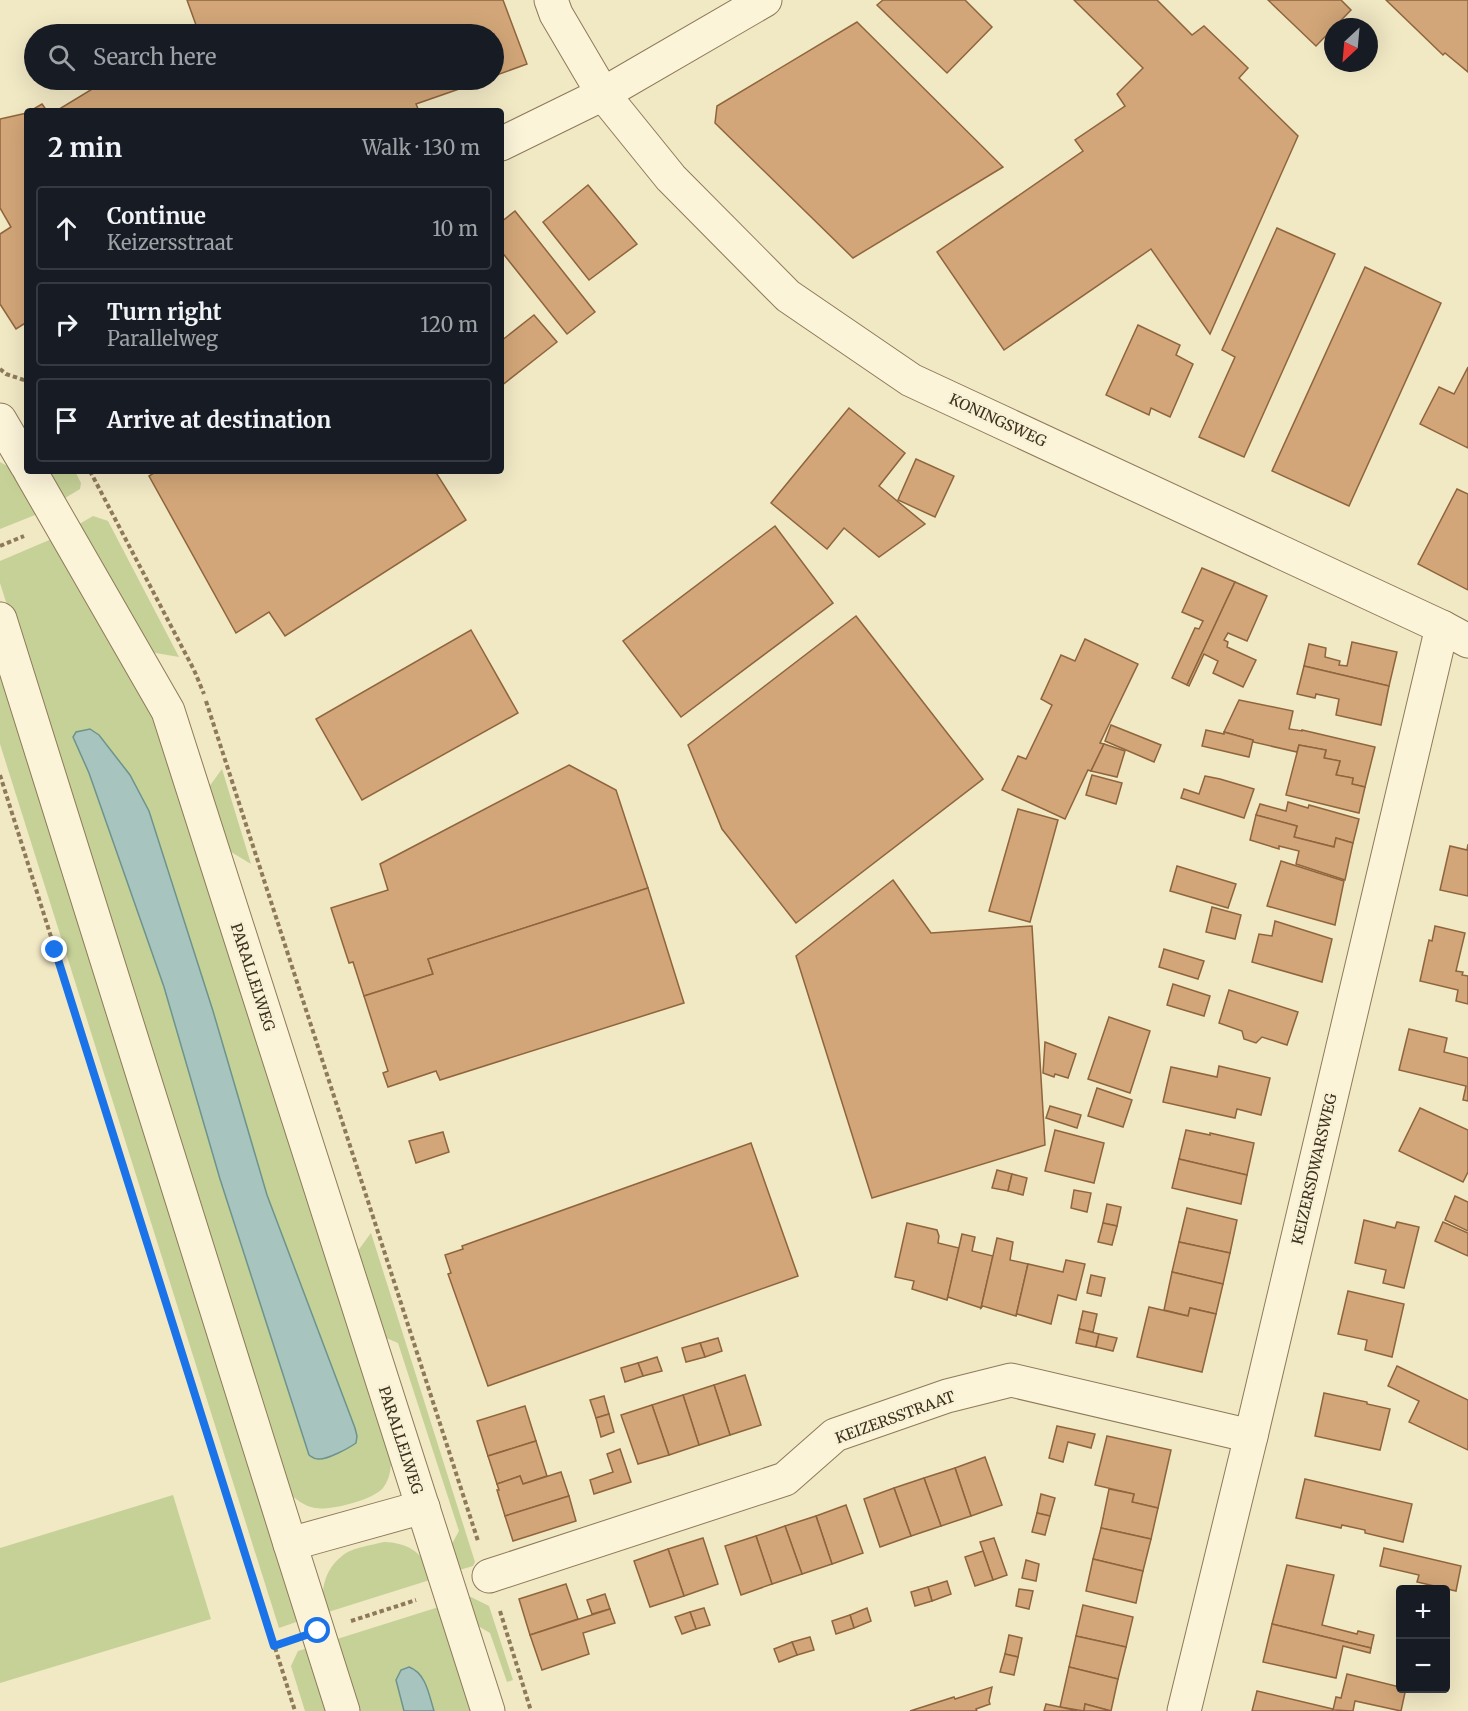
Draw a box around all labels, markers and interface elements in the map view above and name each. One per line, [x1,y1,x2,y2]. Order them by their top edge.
north arrow [1324,18,1378,72]
search box [24,24,504,90]
icon: search [45,41,78,74]
text: Search here [93,43,216,71]
text: 2 min [48,131,122,164]
text: Walk · 130 m [362,135,480,160]
text: Continue [107,202,206,230]
icon: ahead [50,212,83,245]
text: 10 m [432,216,478,241]
text: Keizersstraat [107,230,233,255]
text: Turn right [107,298,221,326]
icon: right [50,308,83,341]
text: 120 m [420,312,478,337]
text: Parallelweg [107,326,218,351]
street label: KONINGSWEG [946,389,1050,451]
icon: arrive [50,404,83,437]
text: Arrive at destination [107,406,331,434]
street label: PARALLELWEG [227,921,279,1033]
route end [41,936,67,962]
street label: KEIZERSDWARSWEG [1287,1091,1341,1246]
street label: PARALLELWEG [375,1384,427,1496]
street label: KEIZERSSTRAAT [833,1386,958,1447]
map controls [1396,1585,1450,1693]
button: + [1396,1585,1450,1639]
route start [304,1617,330,1643]
button: − [1396,1639,1450,1693]

